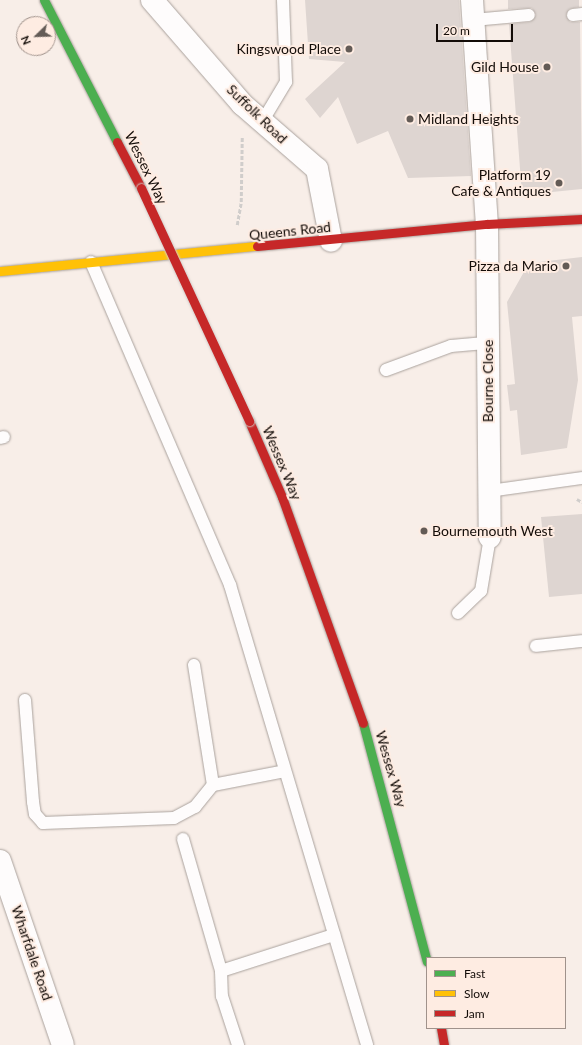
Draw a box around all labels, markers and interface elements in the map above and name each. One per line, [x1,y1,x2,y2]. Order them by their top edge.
north arrow [16,16,56,56]
scale bar [438,16,515,42]
text: 20 m [443,23,470,38]
text: N [18,34,33,47]
place label: Kingswood Place [236,41,341,57]
marker: Kingswood Place [344,44,354,54]
place label: Gild House [471,59,539,75]
marker: Gild House [542,62,552,72]
street label: Suffolk Road [223,81,291,147]
place label: Midland Heights [418,111,519,127]
marker: Midland Heights [405,114,415,124]
street label: Wessex Way [121,129,171,207]
place label: Platform 19 Cafe & Antiques [451,167,551,200]
marker: Platform 19 Cafe & Antiques [554,178,564,188]
street label: Queens Road [248,218,332,244]
place label: Pizza da Mario [469,258,558,274]
marker: Pizza da Mario [561,261,571,271]
street label: Bourne Close [480,340,496,422]
street label: Wessex Way [259,423,305,503]
place label: Bournemouth West [432,523,553,539]
marker: Bournemouth West [419,526,429,536]
street label: Wessex Way [372,729,410,809]
street label: Wharfdale Road [8,903,56,1003]
legend [426,957,566,1029]
text: Fast [464,966,485,981]
text: Slow [464,986,489,1001]
text: Jam [464,1006,485,1021]

